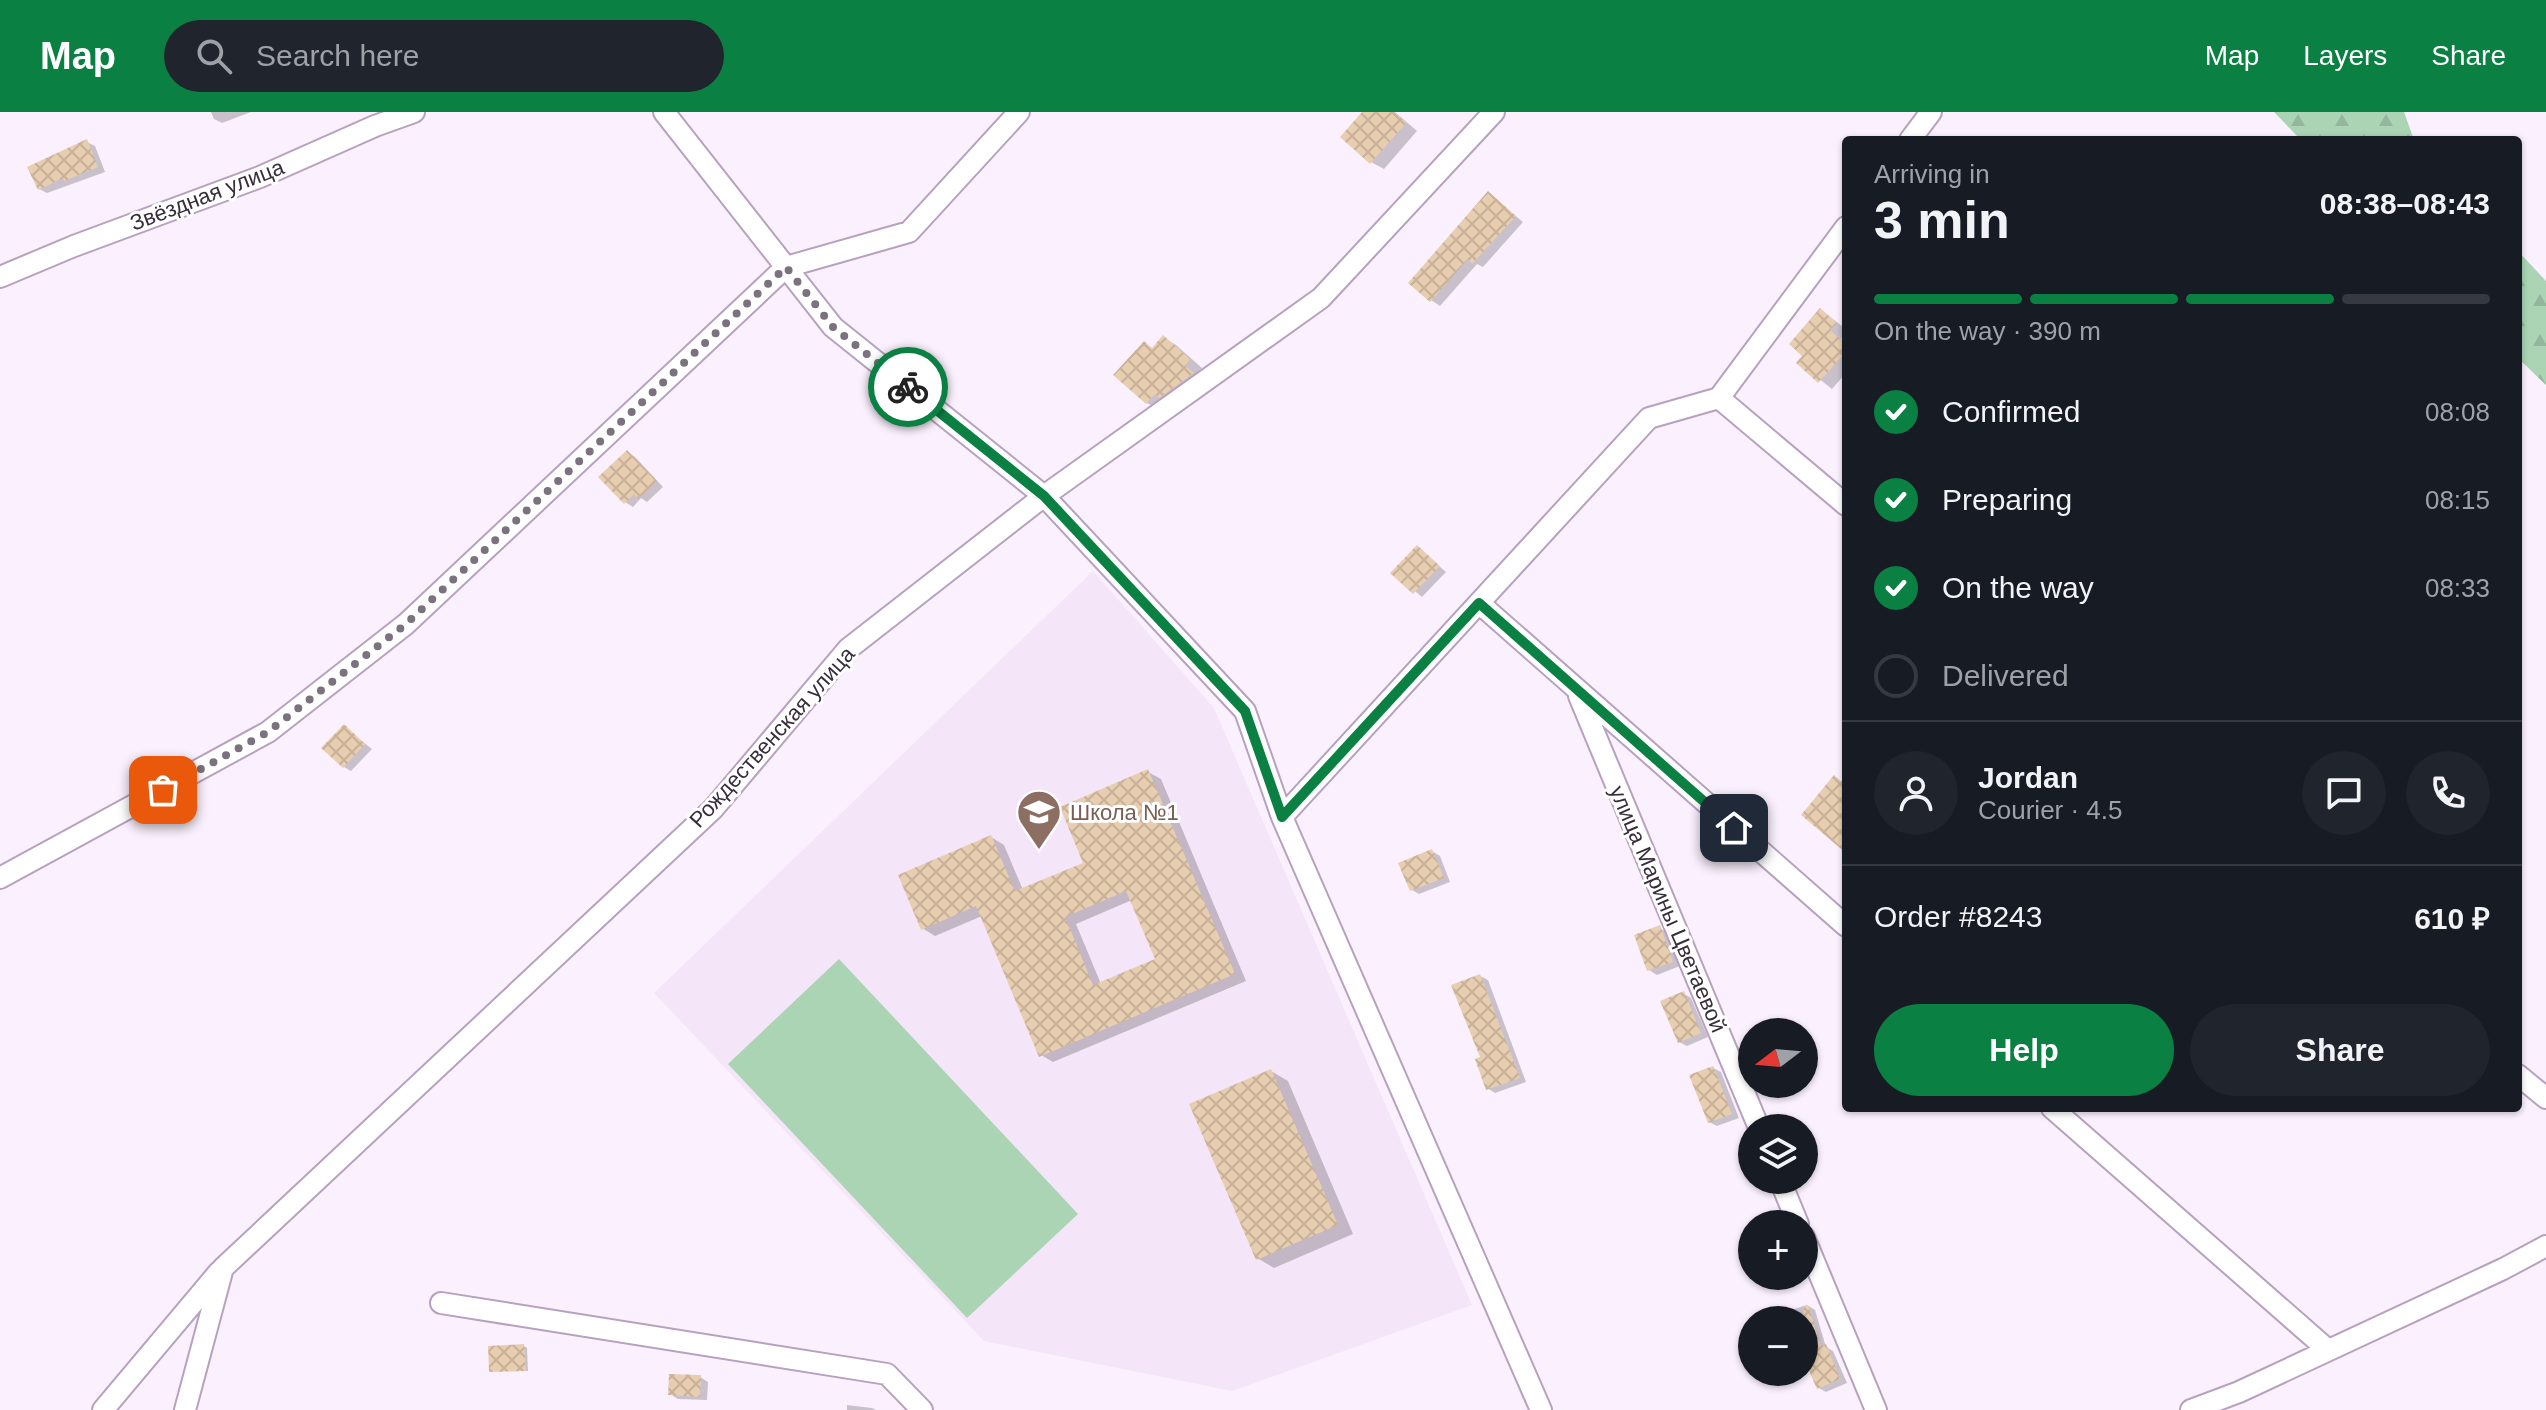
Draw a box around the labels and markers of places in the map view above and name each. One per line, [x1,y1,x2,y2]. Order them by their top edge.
pin [129,756,197,824]
school or university icon: Школа №1 [1015,788,1063,851]
pin [1700,794,1768,862]
place label: Школа №1 [1070,800,1179,825]

